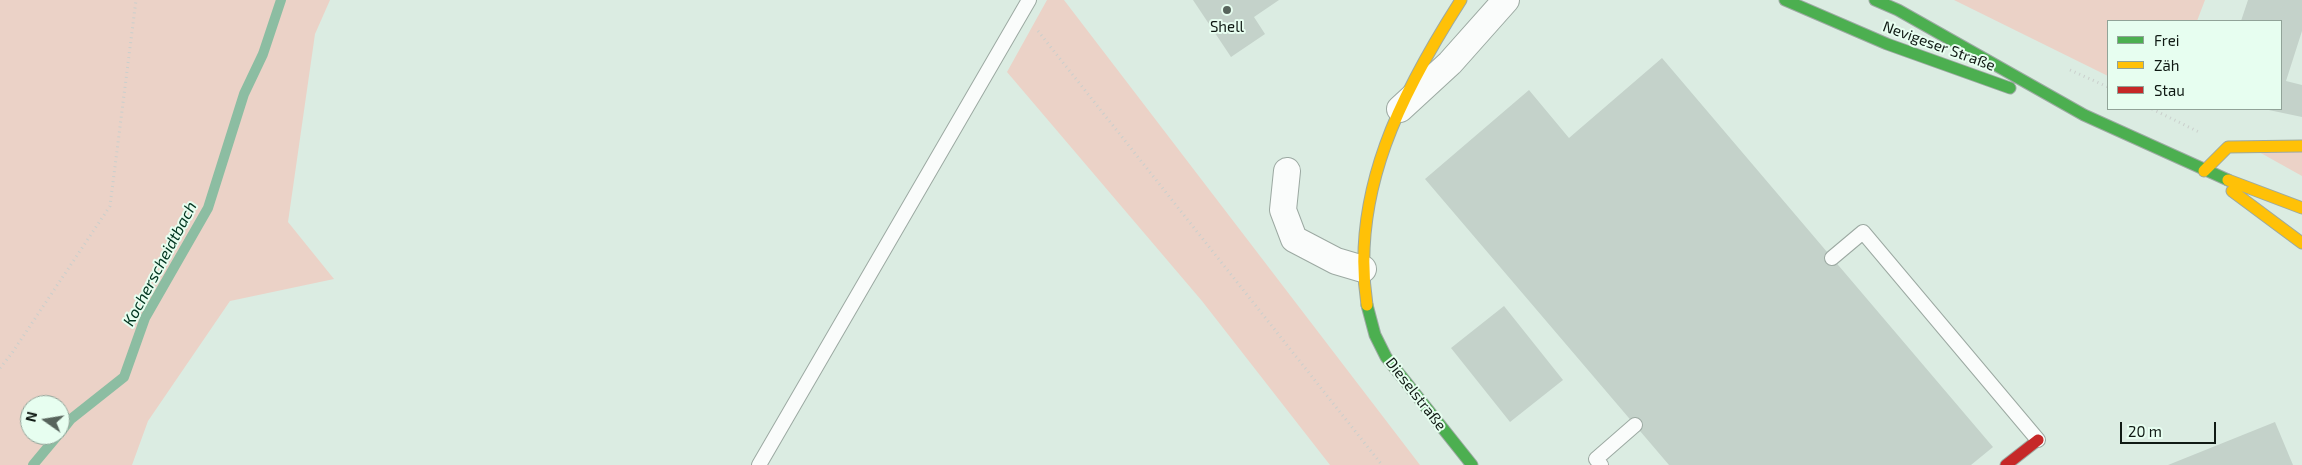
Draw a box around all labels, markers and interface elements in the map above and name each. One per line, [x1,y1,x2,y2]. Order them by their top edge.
marker: Shell [1221,4,1233,16]
street label: Nevigeser Straße [1880,17,1998,75]
place label: Shell [1210,18,1244,36]
legend [2107,20,2282,110]
text: Frei [2154,31,2179,49]
text: Zäh [2154,56,2179,74]
text: Stau [2154,81,2185,99]
water label: Kocherscheidtbach [119,198,201,330]
street label: Dieselstraße [1382,354,1450,434]
north arrow [20,395,70,445]
text: N [21,410,40,424]
scale bar [2122,412,2218,444]
text: 20 m [2128,422,2162,440]

